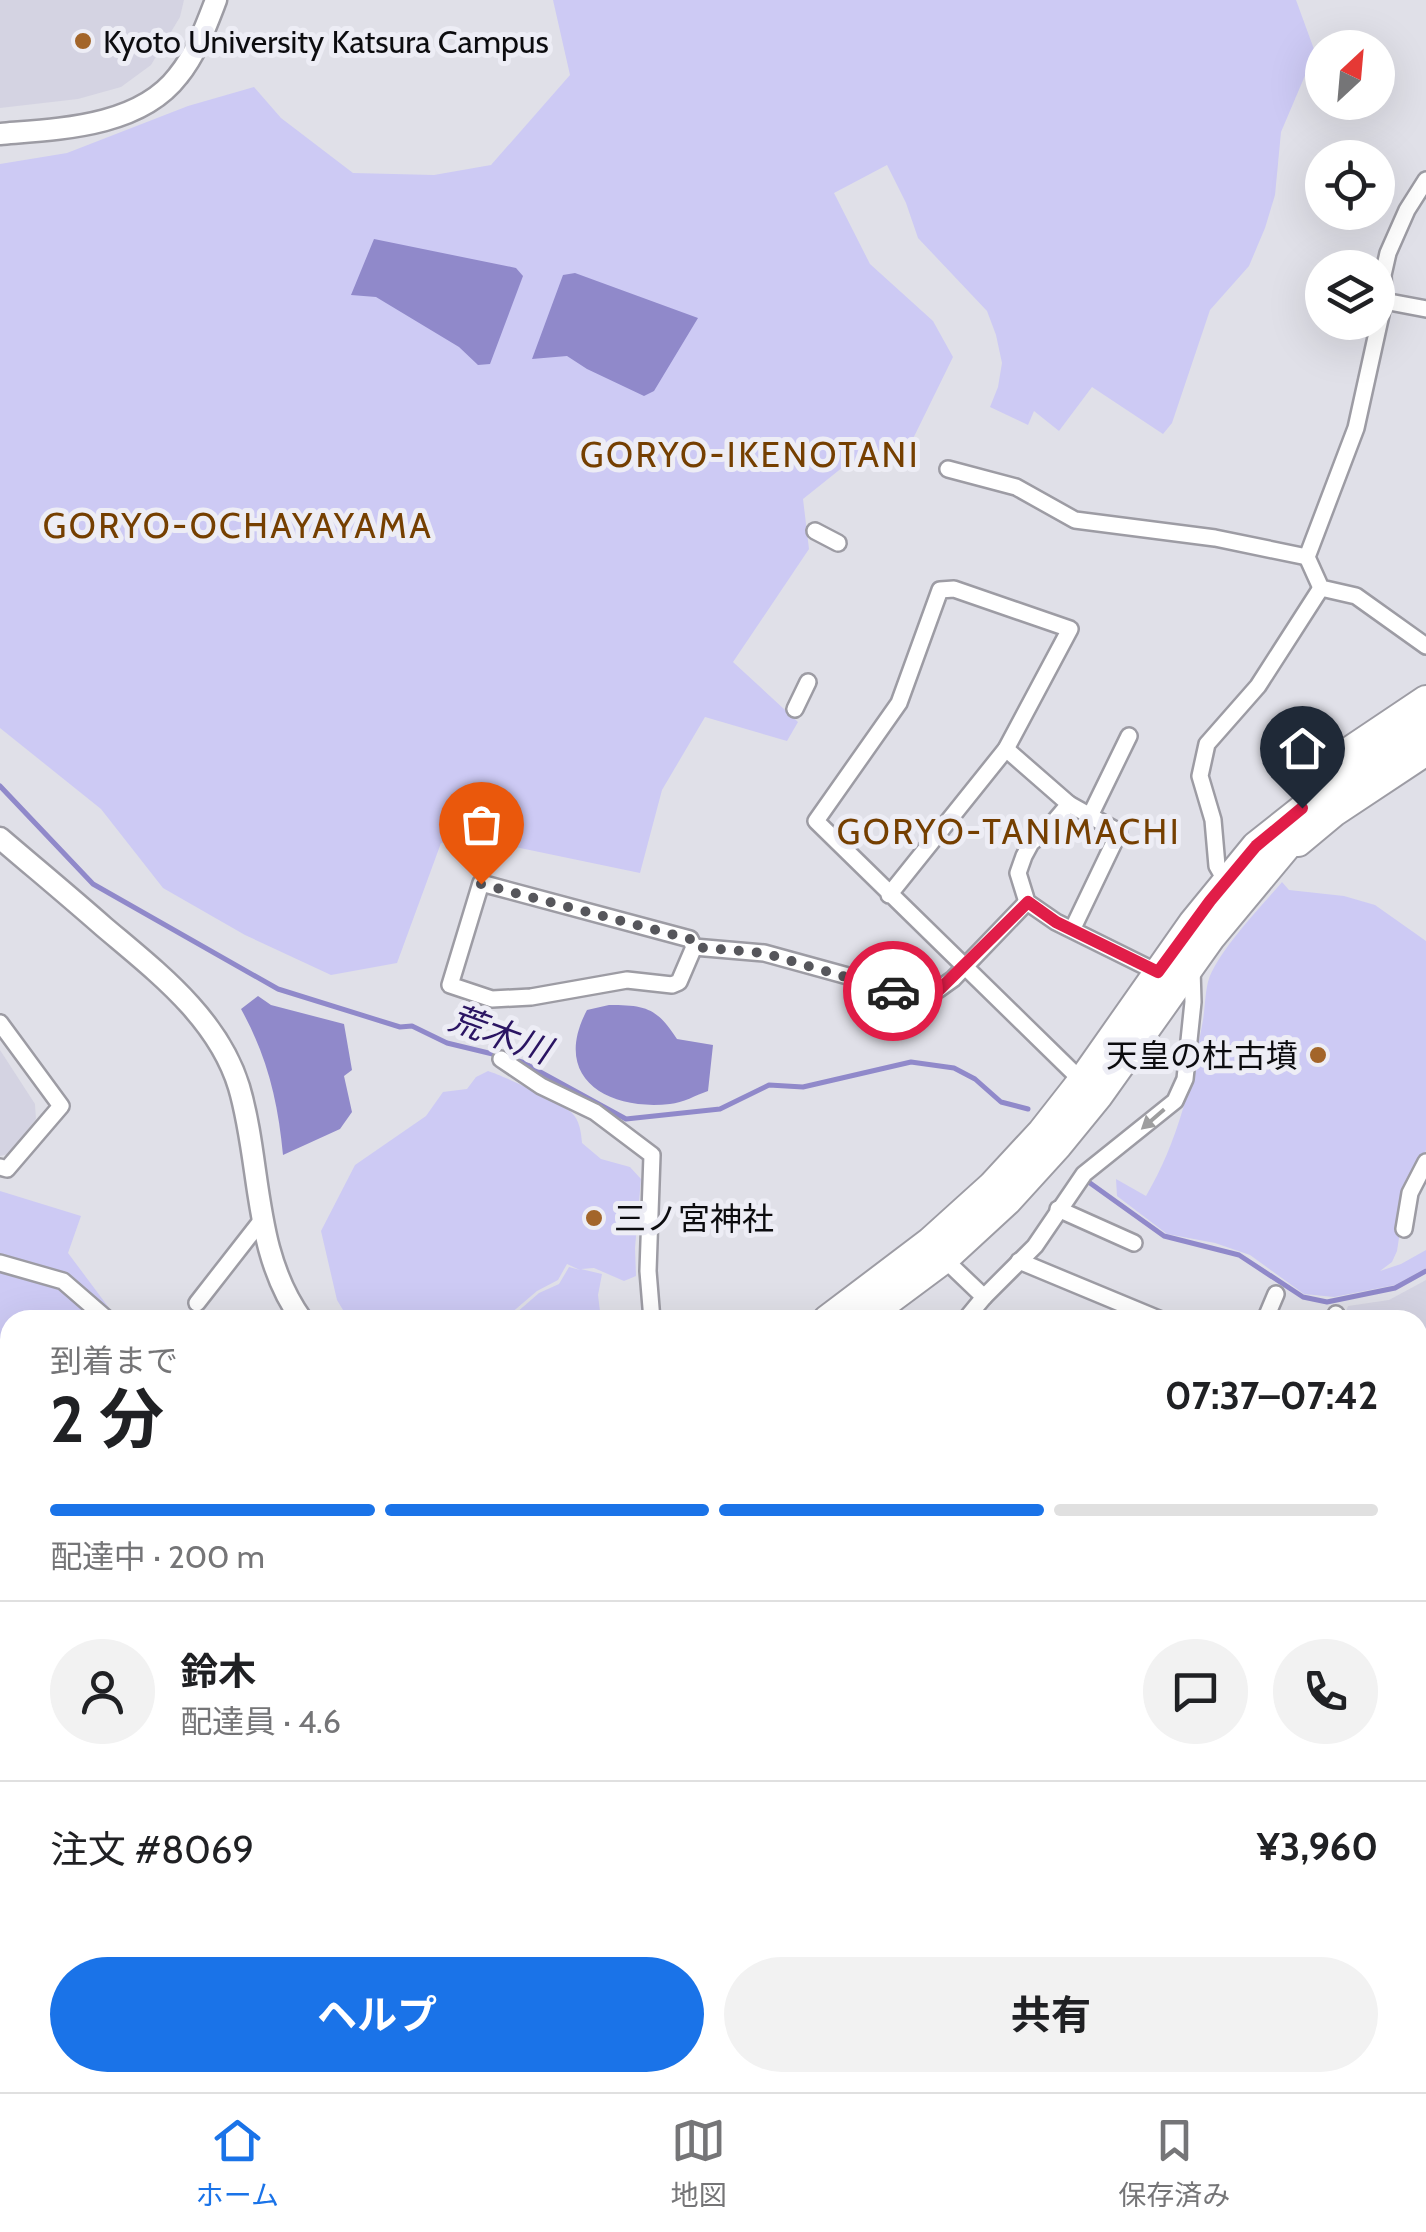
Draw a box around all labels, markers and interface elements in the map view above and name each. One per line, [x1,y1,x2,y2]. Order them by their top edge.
place label: Kyoto University Katsura Campus [103,22,549,61]
marker: Kyoto University Katsura Campus [72,30,94,52]
north arrow [1305,30,1395,120]
map controls [1305,30,1395,340]
button: locate [1305,140,1395,230]
button: layers [1305,250,1395,340]
district label: GORYO-IKENOTANI [580,433,920,476]
district label: GORYO-OCHAYAYAMA [43,504,433,547]
pin [1260,706,1345,809]
icon: home [1275,721,1330,776]
pin [439,782,524,885]
icon: bag [454,797,509,852]
district label: GORYO-TANIMACHI [837,810,1181,853]
courier [843,941,943,1041]
icon: car [866,964,921,1019]
water label: 荒木川 [443,996,560,1074]
place label: 天皇の杜古墳 [1106,1036,1298,1075]
marker: 天皇の杜古墳 [1307,1044,1329,1066]
one-way arrow [1140,1108,1165,1130]
place label: 三ノ宮神社 [614,1199,774,1238]
marker: 三ノ宮神社 [583,1207,605,1229]
text: 到着まで [50,1341,178,1380]
text: 07:37–07:42 [1165,1372,1378,1419]
text: 2 分 [50,1379,164,1458]
text: 配達中 · 200 m [50,1537,265,1576]
button: person [50,1639,155,1744]
button: chat [1143,1639,1248,1744]
button: phone [1273,1639,1378,1744]
text: 鈴木 [180,1648,256,1695]
text: 配達員 · 4.6 [180,1702,341,1741]
text: ¥3,960 [1257,1823,1378,1870]
text: 注文 #8069 [50,1826,254,1873]
button: ヘルプ [50,1957,704,2072]
button: 共有 [724,1957,1378,2072]
tab: ホーム [196,2113,279,2213]
tab: 地図 [671,2113,727,2213]
tab: 保存済み [1118,2113,1230,2213]

